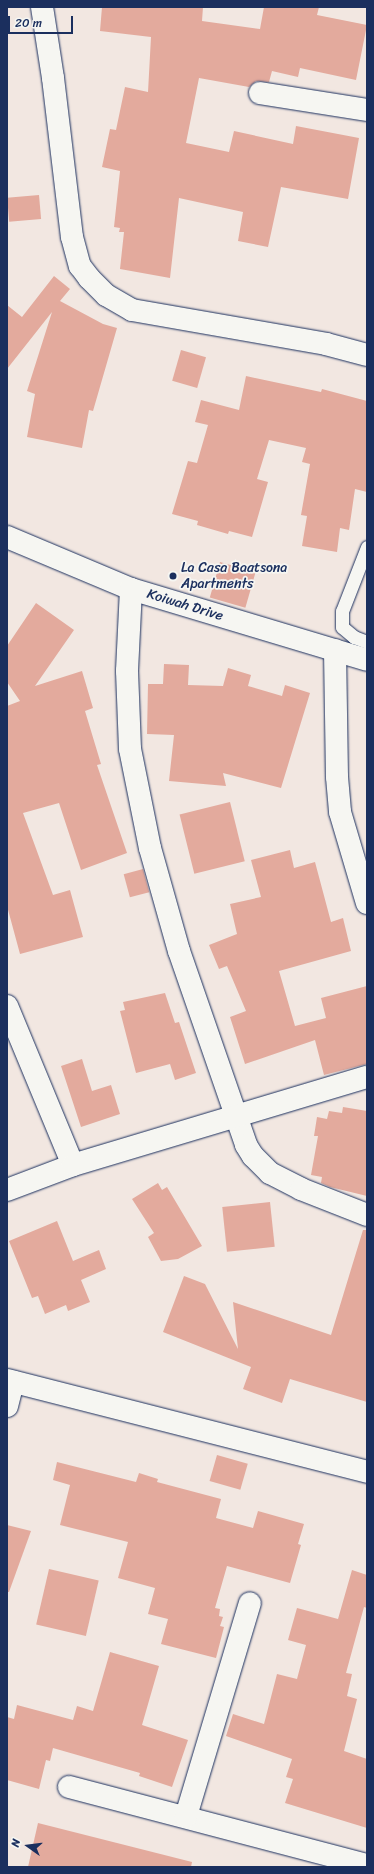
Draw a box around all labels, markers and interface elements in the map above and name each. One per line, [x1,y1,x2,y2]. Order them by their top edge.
scale bar [10,8,75,34]
text: 20 m [15,12,42,34]
place label: La Casa Baatsona Apartments [181,560,288,592]
marker: La Casa Baatsona Apartments [168,571,178,581]
street label: Koiwah Drive [145,585,225,625]
north arrow [8,1826,48,1866]
text: N [6,1837,26,1849]

